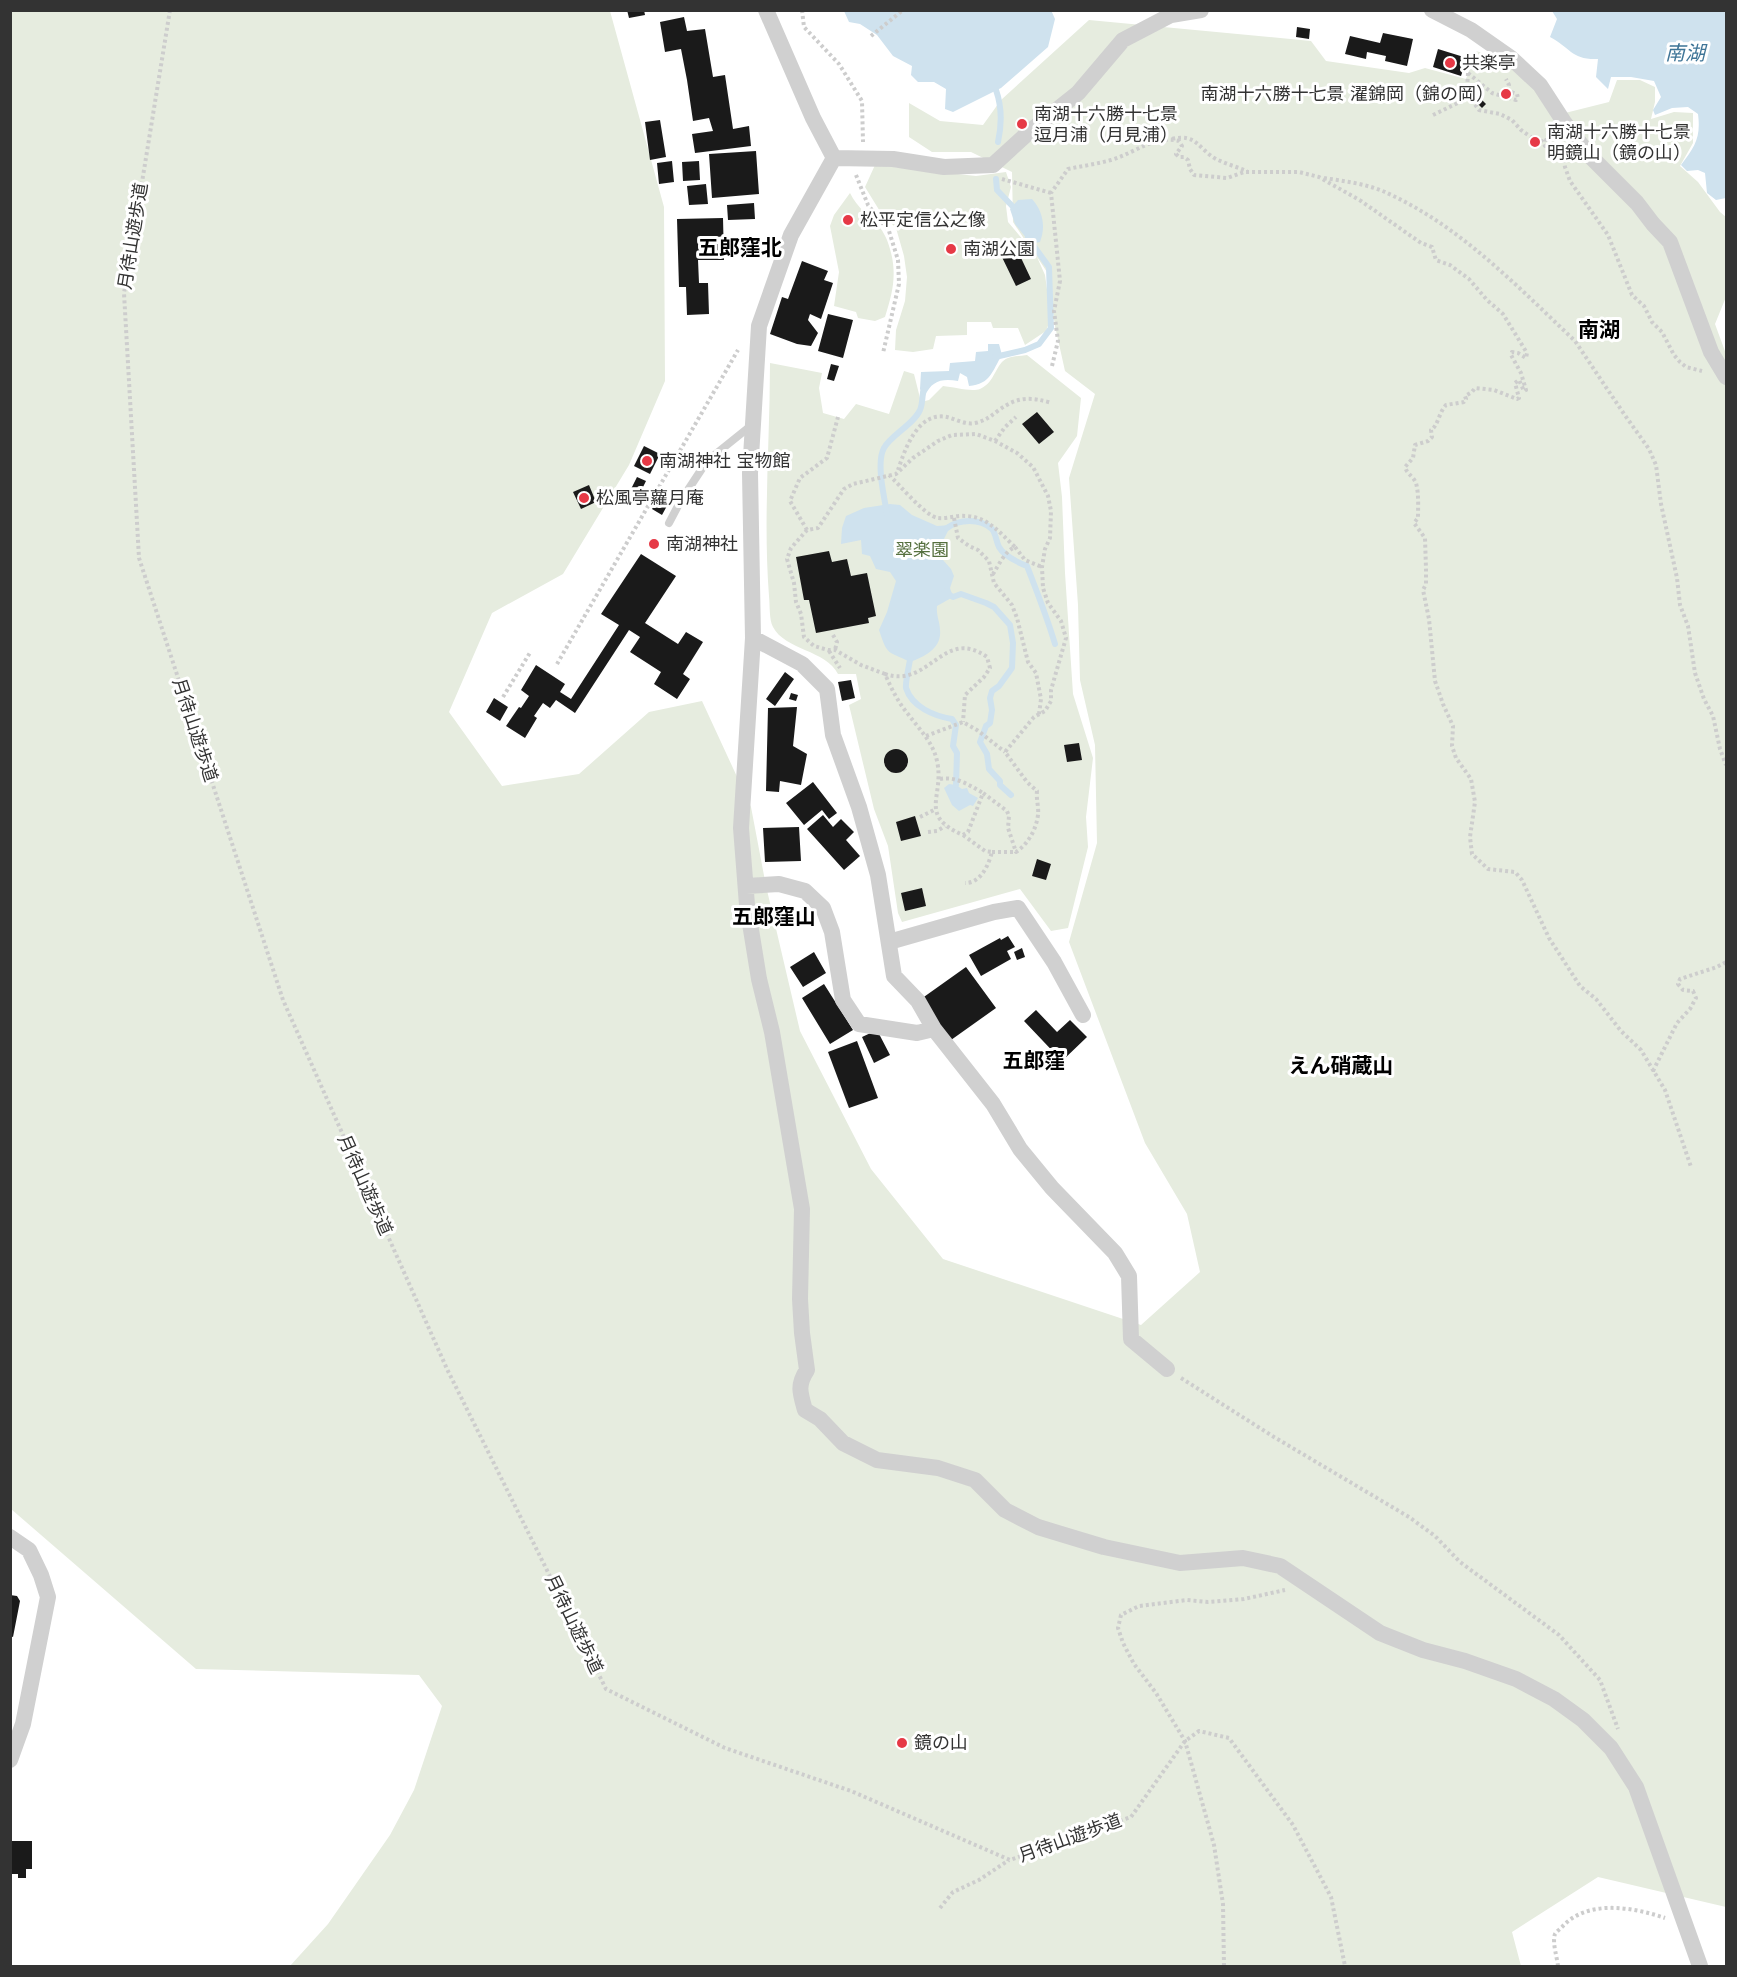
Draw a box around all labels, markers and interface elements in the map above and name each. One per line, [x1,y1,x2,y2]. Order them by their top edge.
water label: 南湖 [1665,39,1708,68]
place label: 共楽亭 [1462,50,1516,76]
marker: 共楽亭 [1443,56,1457,70]
place label: 南湖十六勝十七景 濯錦岡（錦の岡） [1201,81,1494,107]
marker: 南湖十六勝十七景 濯錦岡（錦の岡） [1499,87,1513,101]
place label: 南湖十六勝十七景 逗月浦（月見浦） [1034,101,1178,148]
marker: 南湖十六勝十七景 逗月浦（月見浦） [1015,117,1029,131]
place label: 南湖十六勝十七景 明鏡山（鏡の山） [1547,119,1691,166]
marker: 南湖十六勝十七景 明鏡山（鏡の山） [1528,135,1542,149]
street label: 月待山遊歩道 [112,181,154,291]
place label: 松平定信公之像 [860,207,986,233]
marker: 松平定信公之像 [841,213,855,227]
district label: 五郎窪北 [698,233,782,263]
place label: 南湖公園 [963,236,1035,262]
marker: 南湖公園 [944,242,958,256]
district label: 南湖 [1578,315,1620,345]
place label: 南湖神社 宝物館 [659,448,790,474]
marker: 南湖神社 宝物館 [640,454,654,468]
place label: 松風亭蘿月庵 [596,485,704,511]
marker: 松風亭蘿月庵 [577,491,591,505]
place label: 南湖神社 [666,531,738,557]
marker: 南湖神社 [647,537,661,551]
park label: 翠楽園 [895,537,949,563]
street label: 月待山遊歩道 [166,675,224,785]
district label: 五郎窪山 [732,902,816,932]
district label: 五郎窪 [1003,1046,1066,1076]
district label: えん硝蔵山 [1289,1051,1394,1081]
street label: 月待山遊歩道 [331,1130,399,1240]
street label: 月待山遊歩道 [539,1570,609,1678]
place label: 鏡の山 [914,1730,968,1756]
marker: 鏡の山 [895,1736,909,1750]
street label: 月待山遊歩道 [1015,1807,1125,1869]

